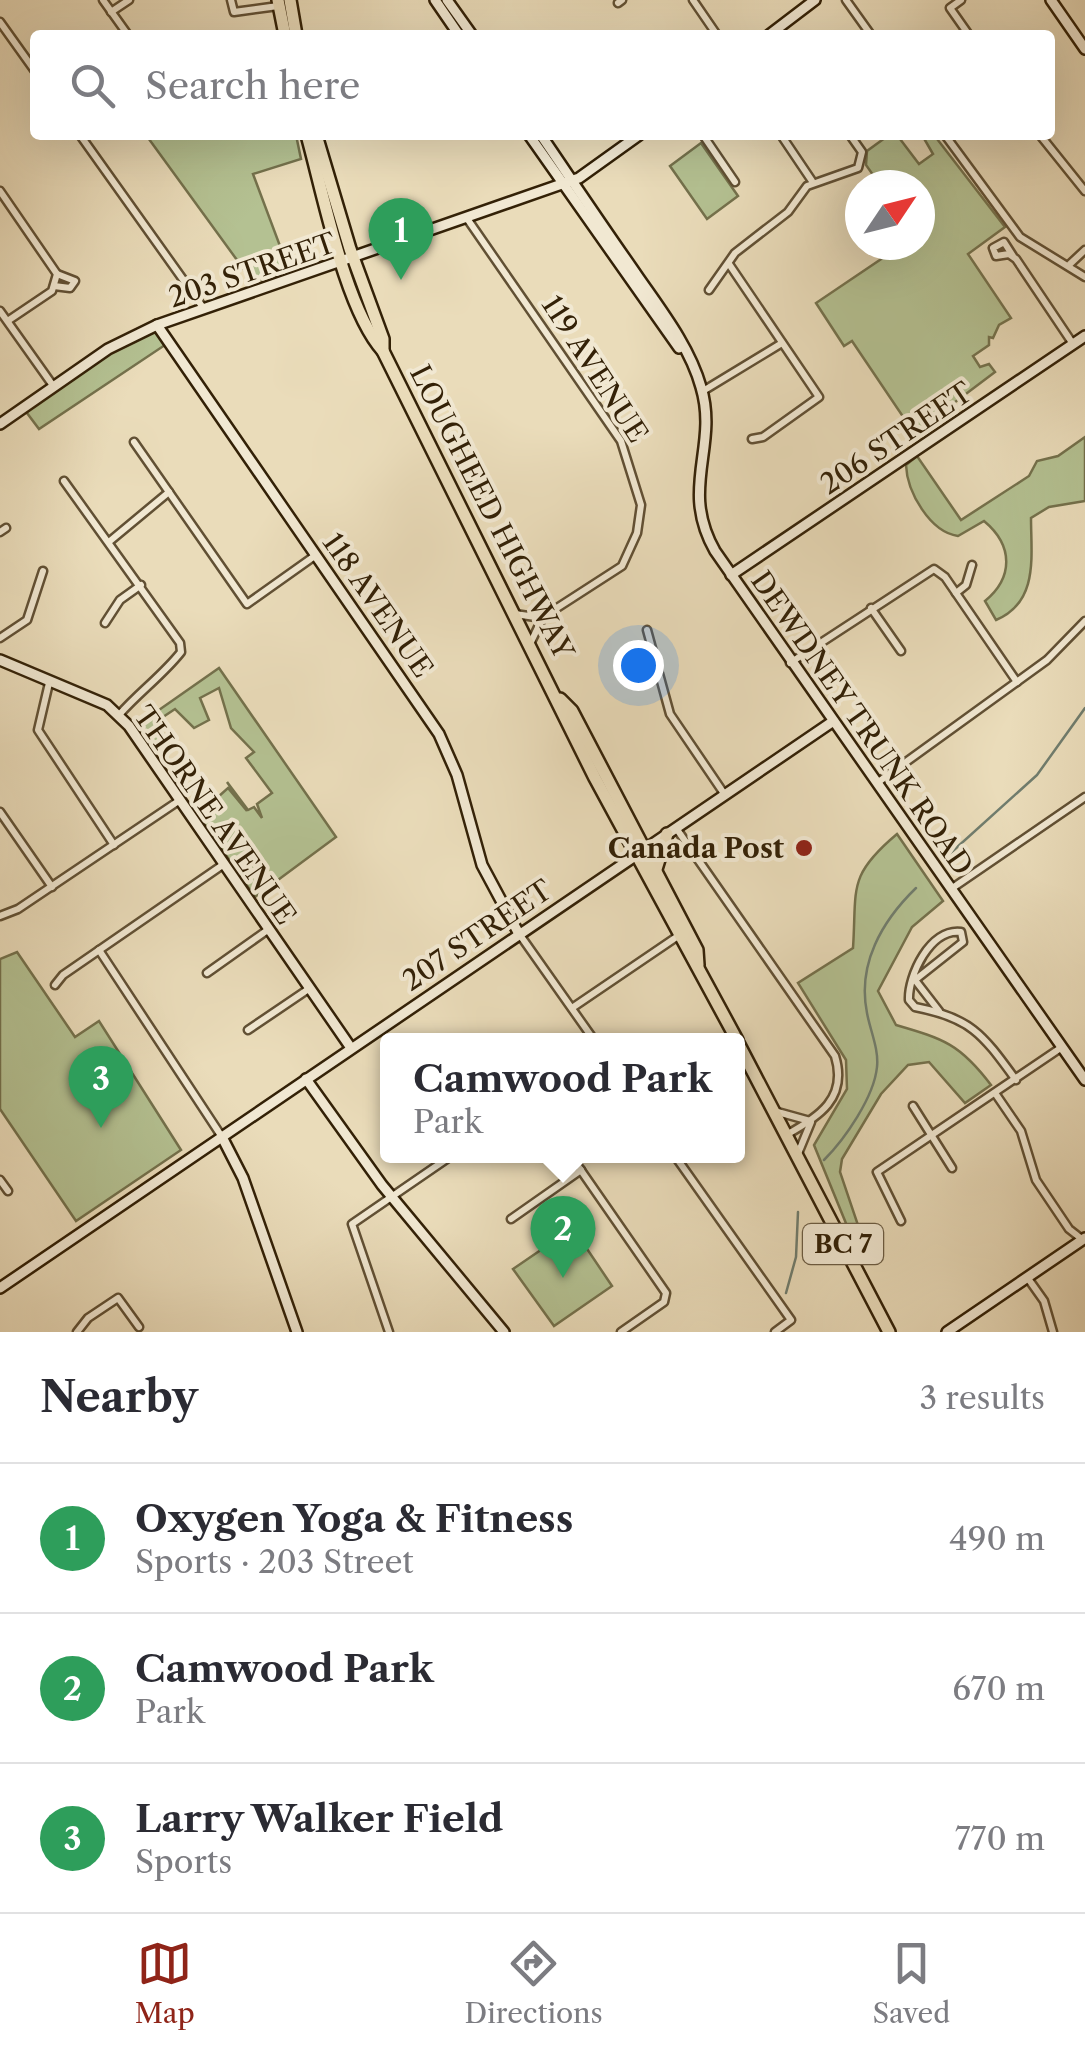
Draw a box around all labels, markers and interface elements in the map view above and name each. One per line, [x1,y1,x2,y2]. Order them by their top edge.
search box [30,30,1055,140]
icon: search [65,58,120,113]
text: Search here [145,62,360,109]
north arrow [845,170,935,260]
pin: 1 [368,198,434,280]
street label: 203 STREET [164,226,340,314]
street label: 119 AVENUE [535,289,655,449]
street label: LOUGHEED HIGHWAY [403,359,582,666]
street label: 206 STREET [814,375,978,501]
street label: 118 AVENUE [316,526,440,684]
street label: DEWDNEY TRUNK ROAD [744,565,980,881]
your location [613,640,664,691]
street label: THORNE AVENUE [127,699,303,931]
place label: Canada Post [608,831,785,865]
marker: Canada Post [793,837,815,859]
street label: 207 STREET [396,873,558,997]
popup [380,1033,745,1163]
pin: 3 [68,1046,134,1128]
text: Camwood Park [413,1055,712,1102]
text: Park [413,1102,483,1141]
pin: 2 [530,1196,596,1278]
road number: BC 7 [803,1224,883,1264]
text: Nearby [40,1371,198,1423]
text: 3 results [919,1378,1045,1417]
text: Oxygen Yoga & Fitness [135,1495,573,1542]
text: 1 [65,1519,80,1558]
text: 490 m [949,1519,1045,1558]
text: Sports · 203 Street [135,1542,414,1581]
text: Camwood Park [135,1645,434,1692]
text: 2 [63,1669,82,1708]
text: 670 m [952,1669,1045,1708]
text: Park [135,1692,205,1731]
text: Larry Walker Field [135,1795,503,1842]
text: 3 [63,1819,82,1858]
text: 770 m [955,1819,1045,1858]
text: Sports [135,1842,232,1881]
tab: Map [135,1936,195,2030]
tab: Directions [464,1936,603,2030]
tab: Saved [872,1936,950,2030]

